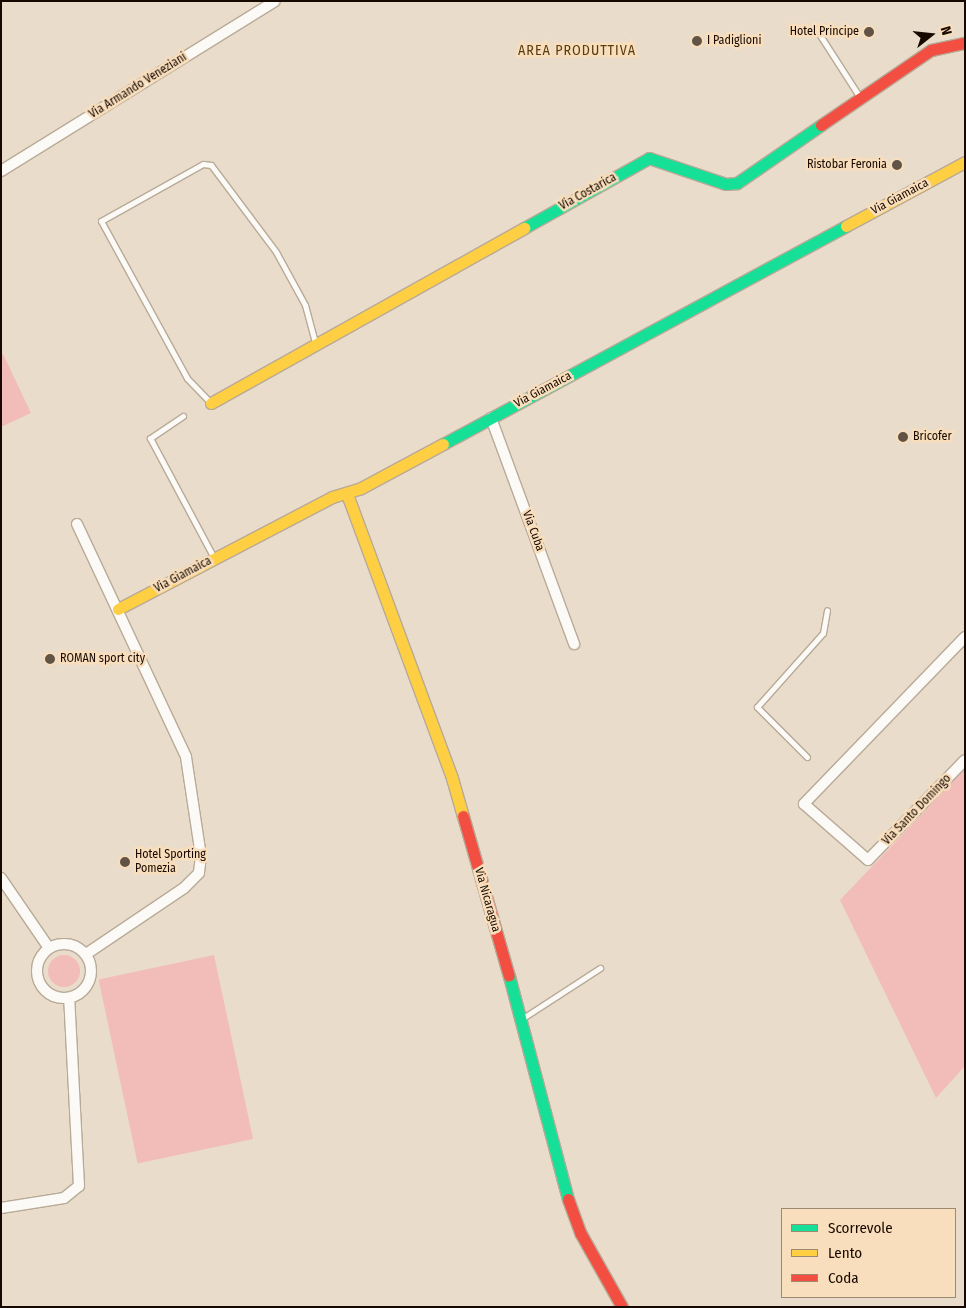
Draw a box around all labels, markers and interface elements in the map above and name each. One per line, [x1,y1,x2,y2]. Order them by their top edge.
north arrow [906,10,956,60]
text: N [937,24,955,37]
place label: Hotel Principe [790,25,859,39]
marker: Hotel Principe [863,26,875,38]
place label: I Padiglioni [707,34,761,48]
marker: I Padiglioni [691,35,703,47]
district label: AREA PRODUTTIVA [516,43,638,59]
street label: Via Armando Veneziani [87,50,189,122]
place label: Ristobar Feronia [807,158,887,172]
marker: Ristobar Feronia [891,159,903,171]
street label: Via Costarica [557,170,619,214]
street label: Via Giamaica [869,176,931,218]
street label: Via Giamaica [512,369,574,411]
place label: Bricofer [913,430,952,444]
marker: Bricofer [897,431,909,443]
street label: Via Cuba [519,509,547,553]
street label: Via Giamaica [152,554,214,596]
place label: ROMAN sport city [60,652,145,666]
marker: ROMAN sport city [44,653,56,665]
street label: Via Santo Domingo [880,772,954,848]
place label: Hotel Sporting Pomezia [135,848,206,876]
marker: Hotel Sporting Pomezia [119,856,131,868]
street label: Via Nicaragua [471,866,503,934]
legend [781,1208,956,1298]
text: Scorrevole [828,1219,893,1237]
text: Lento [828,1244,862,1262]
text: Coda [828,1269,859,1287]

